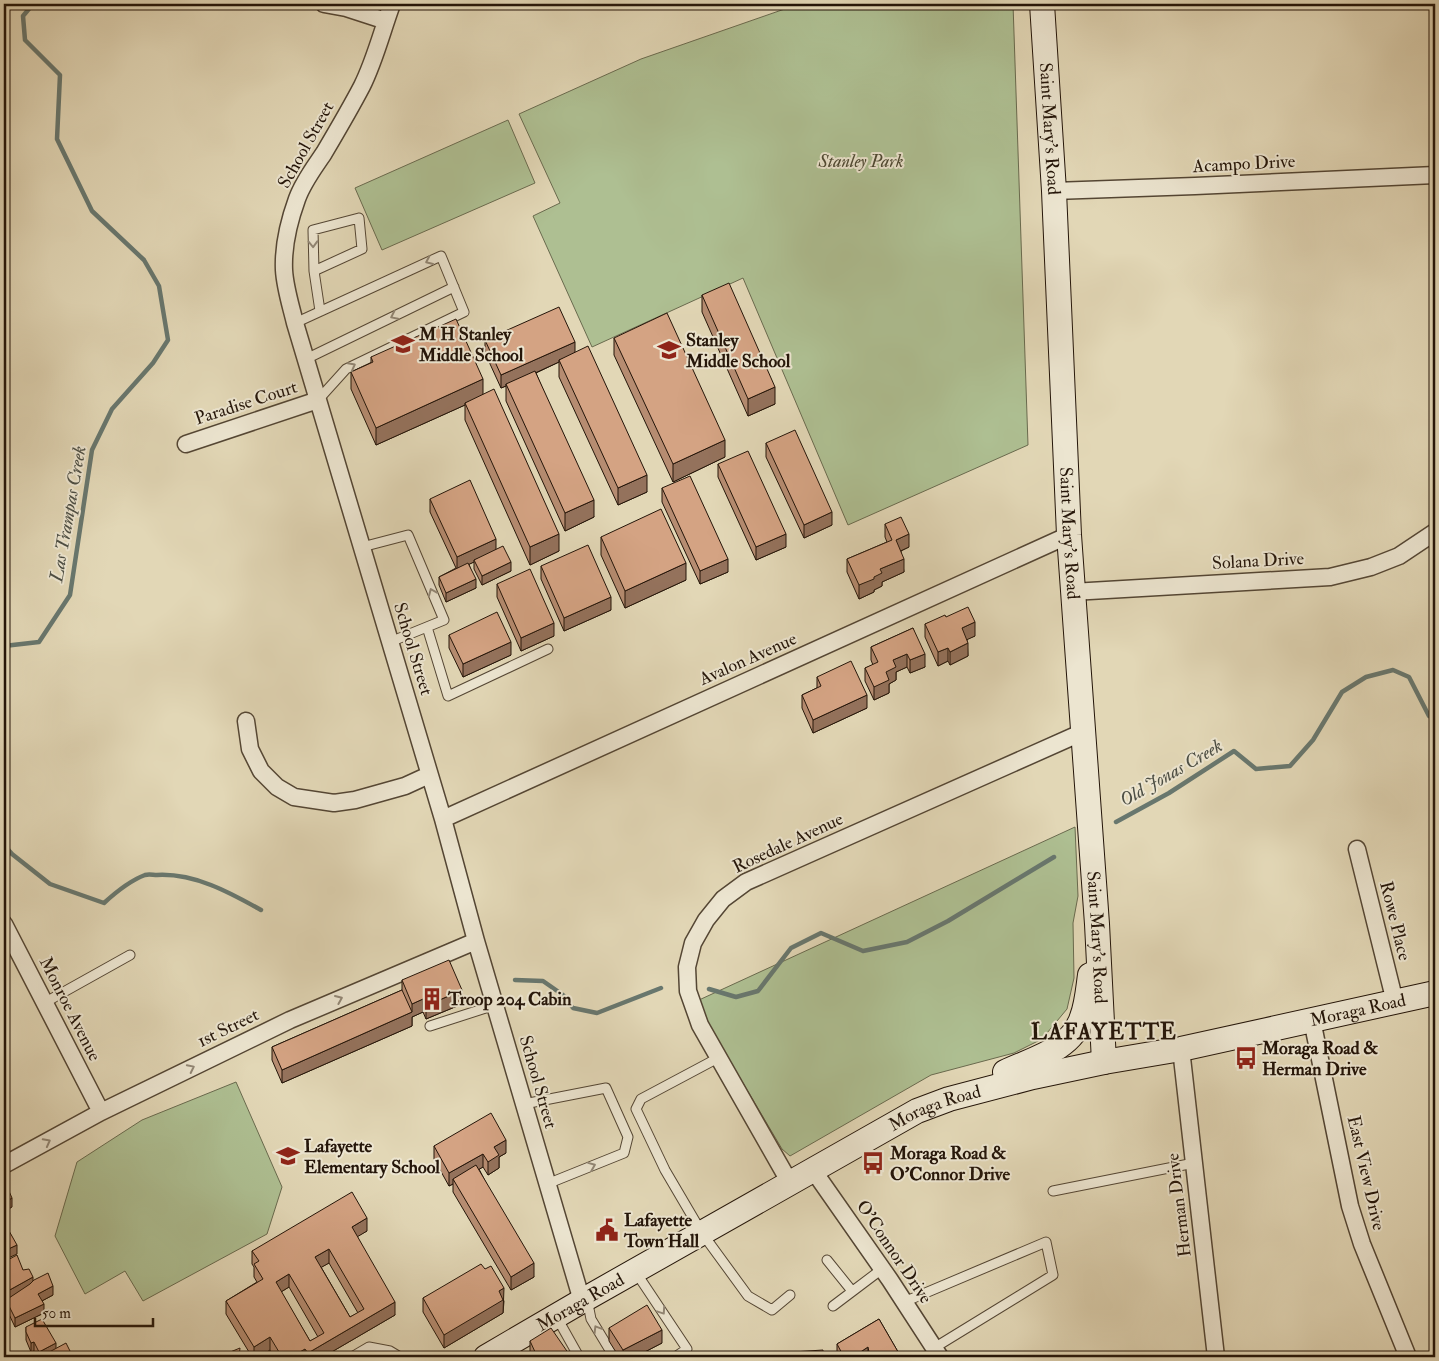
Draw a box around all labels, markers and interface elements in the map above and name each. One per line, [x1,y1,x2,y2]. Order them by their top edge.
street label: Saint Mary's Road [1034,62,1066,196]
street label: School Street [273,97,339,192]
park label: Stanley Park [818,150,903,173]
street label: Acampo Drive [1191,150,1296,178]
one-way arrow [308,240,318,248]
one-way arrow [425,255,434,265]
one-way arrow [390,310,399,320]
place label: M H Stanley Middle School [418,323,524,367]
place label: Stanley Middle School [685,329,791,373]
school or university icon: M H Stanley Middle School [390,331,416,357]
school or university icon: Stanley Middle School [656,337,682,363]
one-way arrow [347,362,356,372]
street label: Paradise Court [192,376,300,430]
water label: Las Trampas Creek [44,444,92,585]
street label: Saint Mary's Road [1055,466,1085,600]
street label: Solana Drive [1211,547,1305,575]
one-way arrow [428,588,439,597]
street label: School Street [388,600,438,698]
street label: Avalon Avenue [695,627,801,691]
water label: Old Jonas Creek [1115,734,1227,812]
street label: Rosedale Avenue [729,807,847,879]
street label: Saint Mary's Road [1082,870,1113,1004]
street label: Rowe Place [1374,879,1416,963]
street label: Monroe Avenue [34,953,106,1065]
building icon: Troop 204 Cabin [419,986,445,1012]
place label: Troop 204 Cabin [447,988,572,1011]
street label: Moraga Road [1308,988,1408,1032]
one-way arrow [334,995,343,1006]
street label: 1st Street [193,1003,263,1053]
district label: LAFAYETTE [1031,1018,1177,1046]
street label: School Street [514,1033,562,1131]
place label: Moraga Road & Herman Drive [1261,1037,1378,1081]
bus stop icon: Moraga Road & Herman Drive [1233,1045,1259,1071]
one-way arrow [186,1064,195,1074]
street label: Moraga Road [884,1080,983,1136]
street label: East View Drive [1342,1113,1390,1233]
place label: Lafayette Elementary School [304,1135,440,1179]
one-way arrow [41,1138,50,1148]
place label: Moraga Road & O'Connor Drive [889,1142,1010,1186]
school or university icon: Lafayette Elementary School [275,1143,301,1169]
bus stop icon: Moraga Road & O'Connor Drive [860,1150,886,1176]
street label: Herman Drive [1161,1151,1197,1258]
one-way arrow [588,1161,596,1171]
street label: O'Connor Drive [851,1196,937,1309]
place label: Lafayette Town Hall [623,1209,700,1253]
public building icon: Lafayette Town Hall [594,1217,620,1243]
street label: Moraga Road [532,1268,628,1337]
scale bar [35,1296,152,1328]
text: 50 m [42,1304,71,1323]
one-way arrow [656,1306,665,1315]
one-way arrow [594,1325,603,1334]

